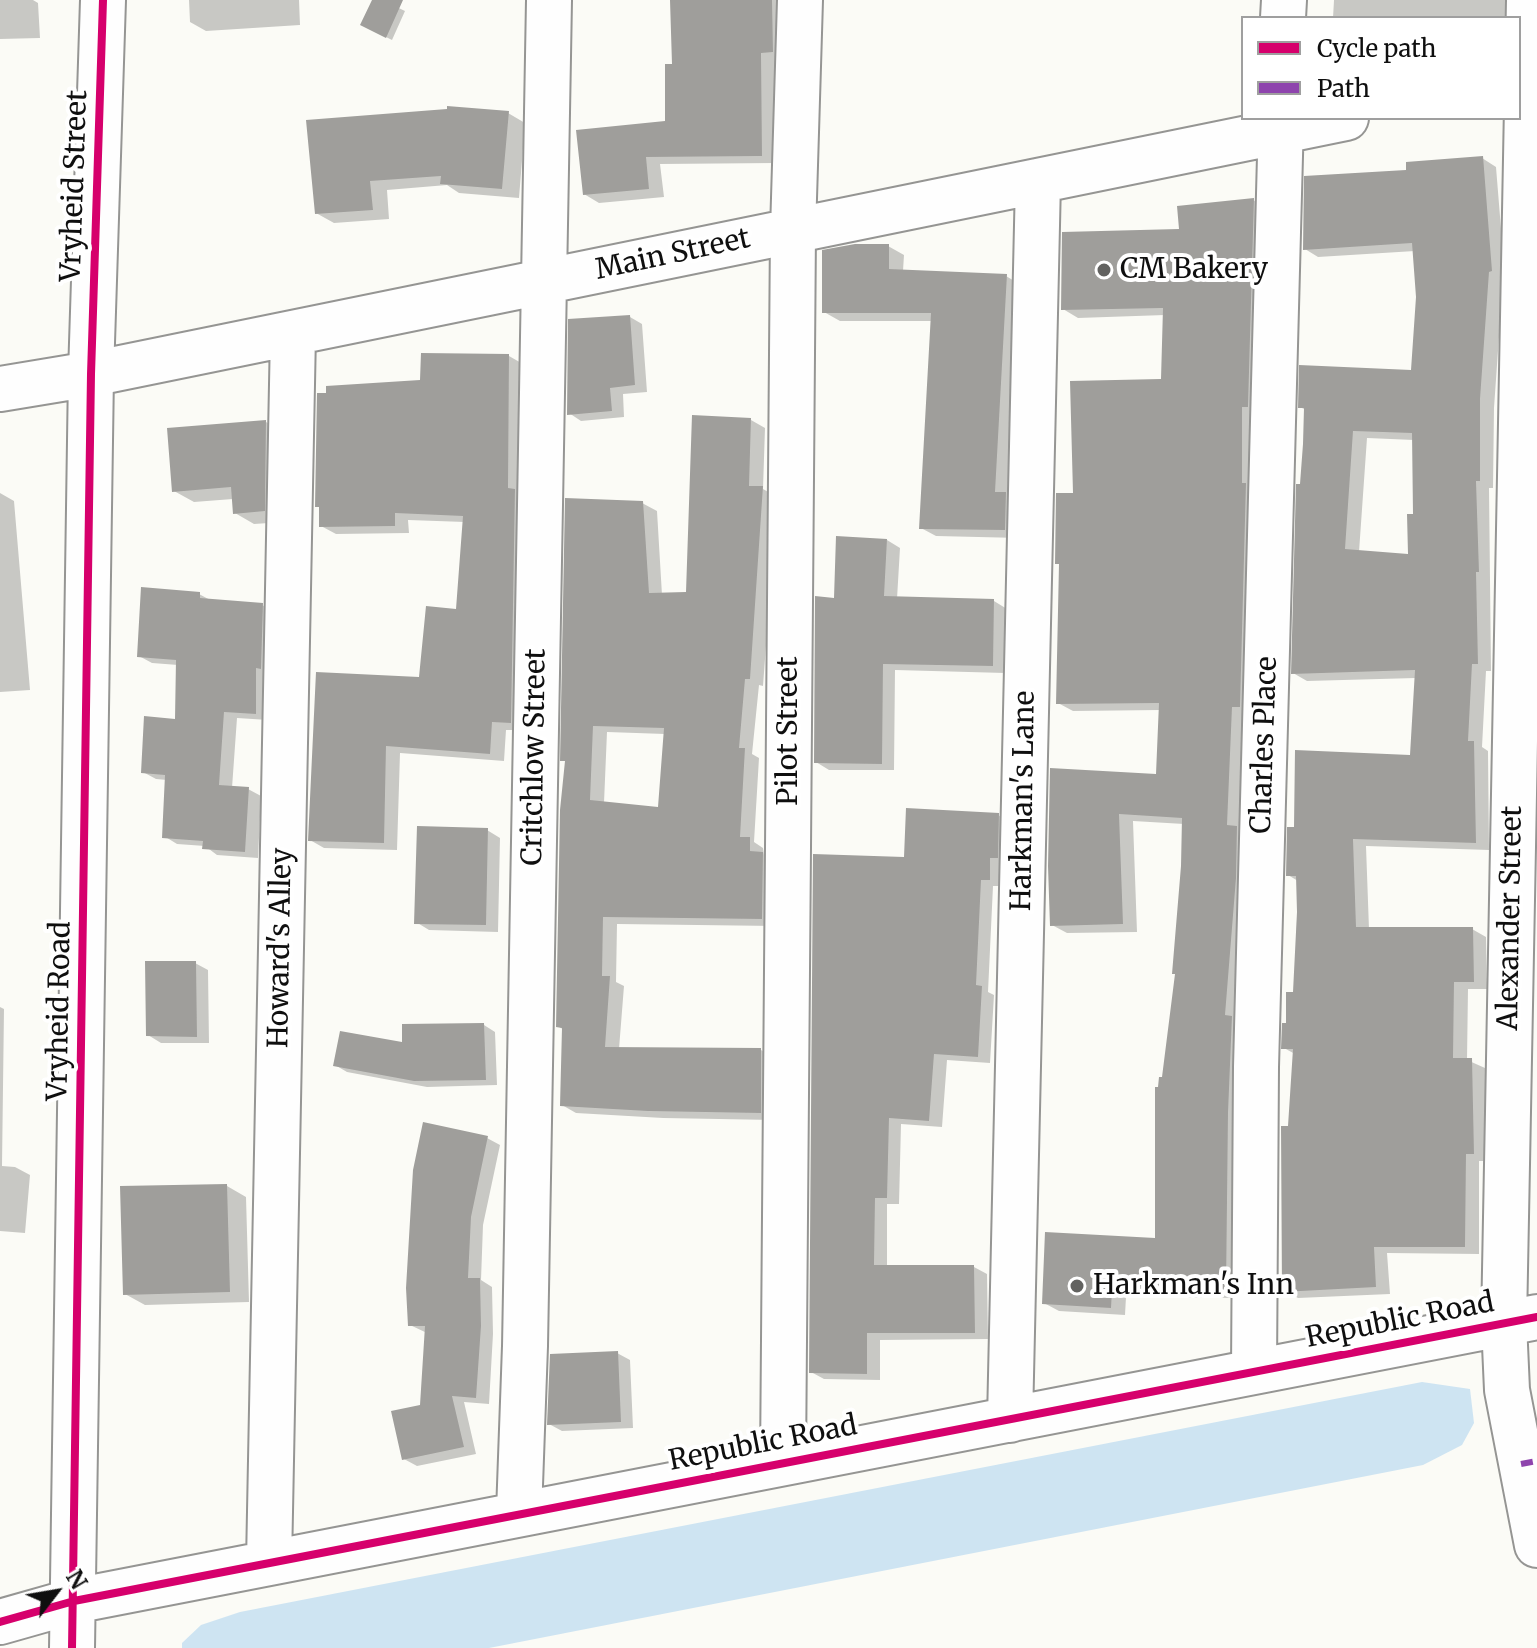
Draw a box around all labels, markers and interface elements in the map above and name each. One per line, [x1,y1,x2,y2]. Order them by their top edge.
legend [1241,16,1521,120]
text: Cycle path [1317,33,1436,64]
text: Path [1317,73,1370,104]
street label: Vryheid Street [55,90,95,282]
street label: Main Street [593,222,753,288]
place label: CM Bakery [1120,253,1268,287]
marker: CM Bakery [1095,261,1113,279]
street label: Critchlow Street [516,648,554,866]
street label: Pilot Street [772,656,806,806]
street label: Charles Place [1245,656,1285,834]
street label: Harkman's Lane [1005,691,1043,911]
street label: Alexander Street [1492,805,1530,1031]
street label: Howard's Alley [262,848,300,1048]
street label: Vryheid Road [42,921,78,1101]
place label: Harkman's Inn [1093,1269,1294,1303]
marker: Harkman's Inn [1068,1277,1086,1295]
street label: Republic Road [1303,1286,1497,1356]
street label: Republic Road [666,1409,860,1479]
north arrow [16,1552,96,1632]
text: N [60,1565,93,1594]

